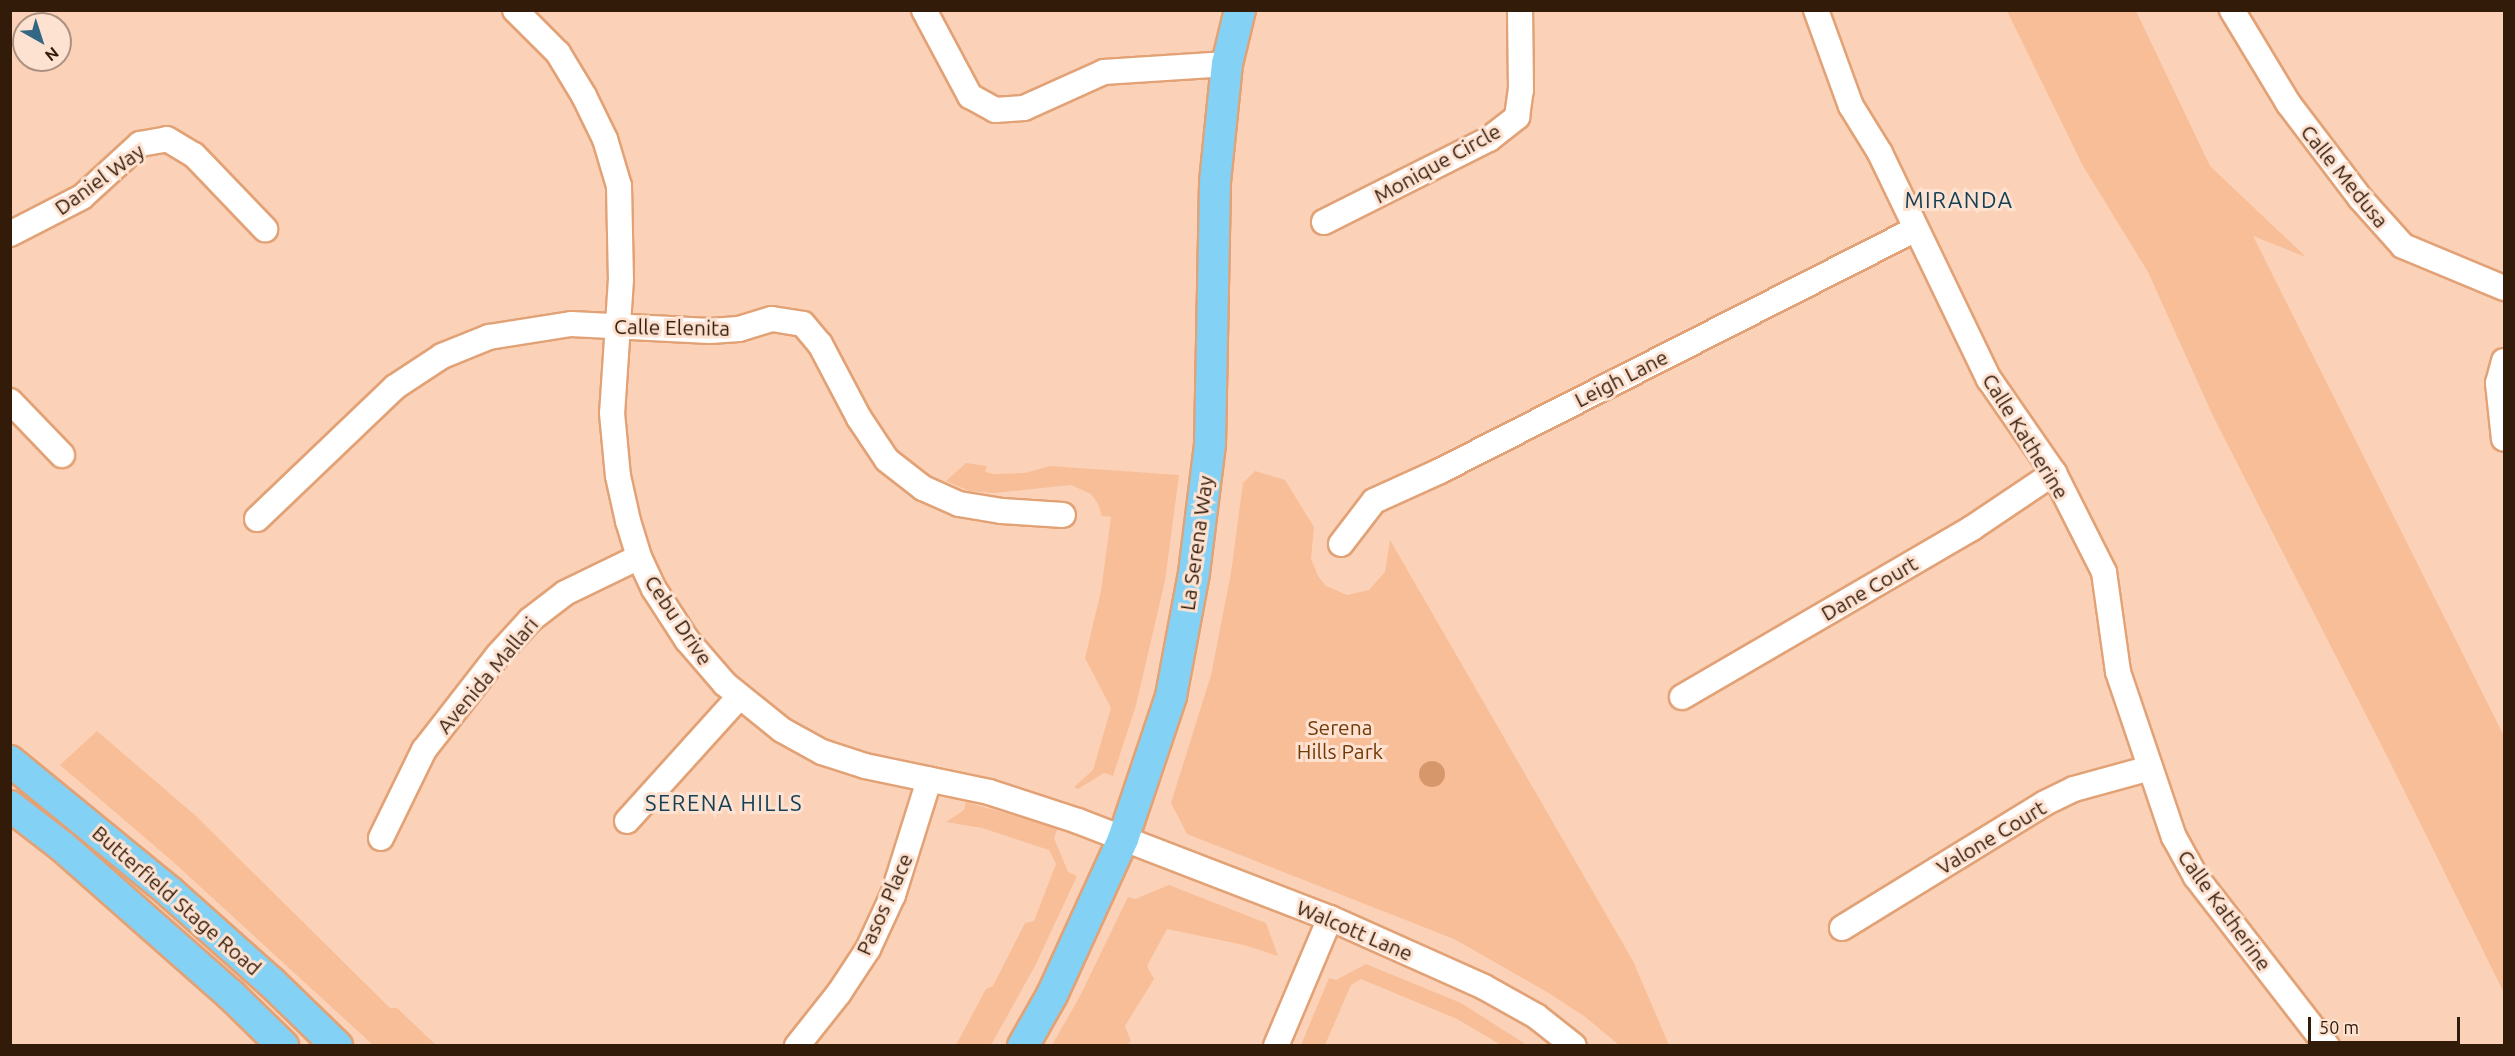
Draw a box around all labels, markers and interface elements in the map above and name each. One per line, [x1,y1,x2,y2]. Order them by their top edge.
north arrow [12,12,72,72]
text: N [42,44,62,65]
street label: Monique Circle [1369,118,1505,208]
street label: Calle Medusa [2296,119,2394,233]
street label: Daniel Way [49,138,149,220]
district label: MIRANDA [1904,187,2014,213]
street label: Calle Elenita [614,313,730,341]
street label: Leigh Lane [1570,344,1672,412]
street label: Calle Katherine [1977,369,2075,503]
street label: La Serena Way [1174,474,1218,612]
street label: Dane Court [1816,550,1922,626]
street label: Cebu Drive [640,570,718,670]
street label: Avenida Mallari [431,612,543,738]
park label: Serena Hills Park [1297,714,1383,764]
district label: SERENA HILLS [645,790,803,816]
street label: Valone Court [1932,794,2050,880]
street label: Butterfield Stage Road [87,820,267,980]
street label: Calle Katherine [2173,845,2277,975]
street label: Pasos Place [850,849,918,959]
street label: Walcott Lane [1293,894,1417,966]
scale bar [2311,1005,2462,1043]
text: 50 m [2319,1017,2359,1037]

